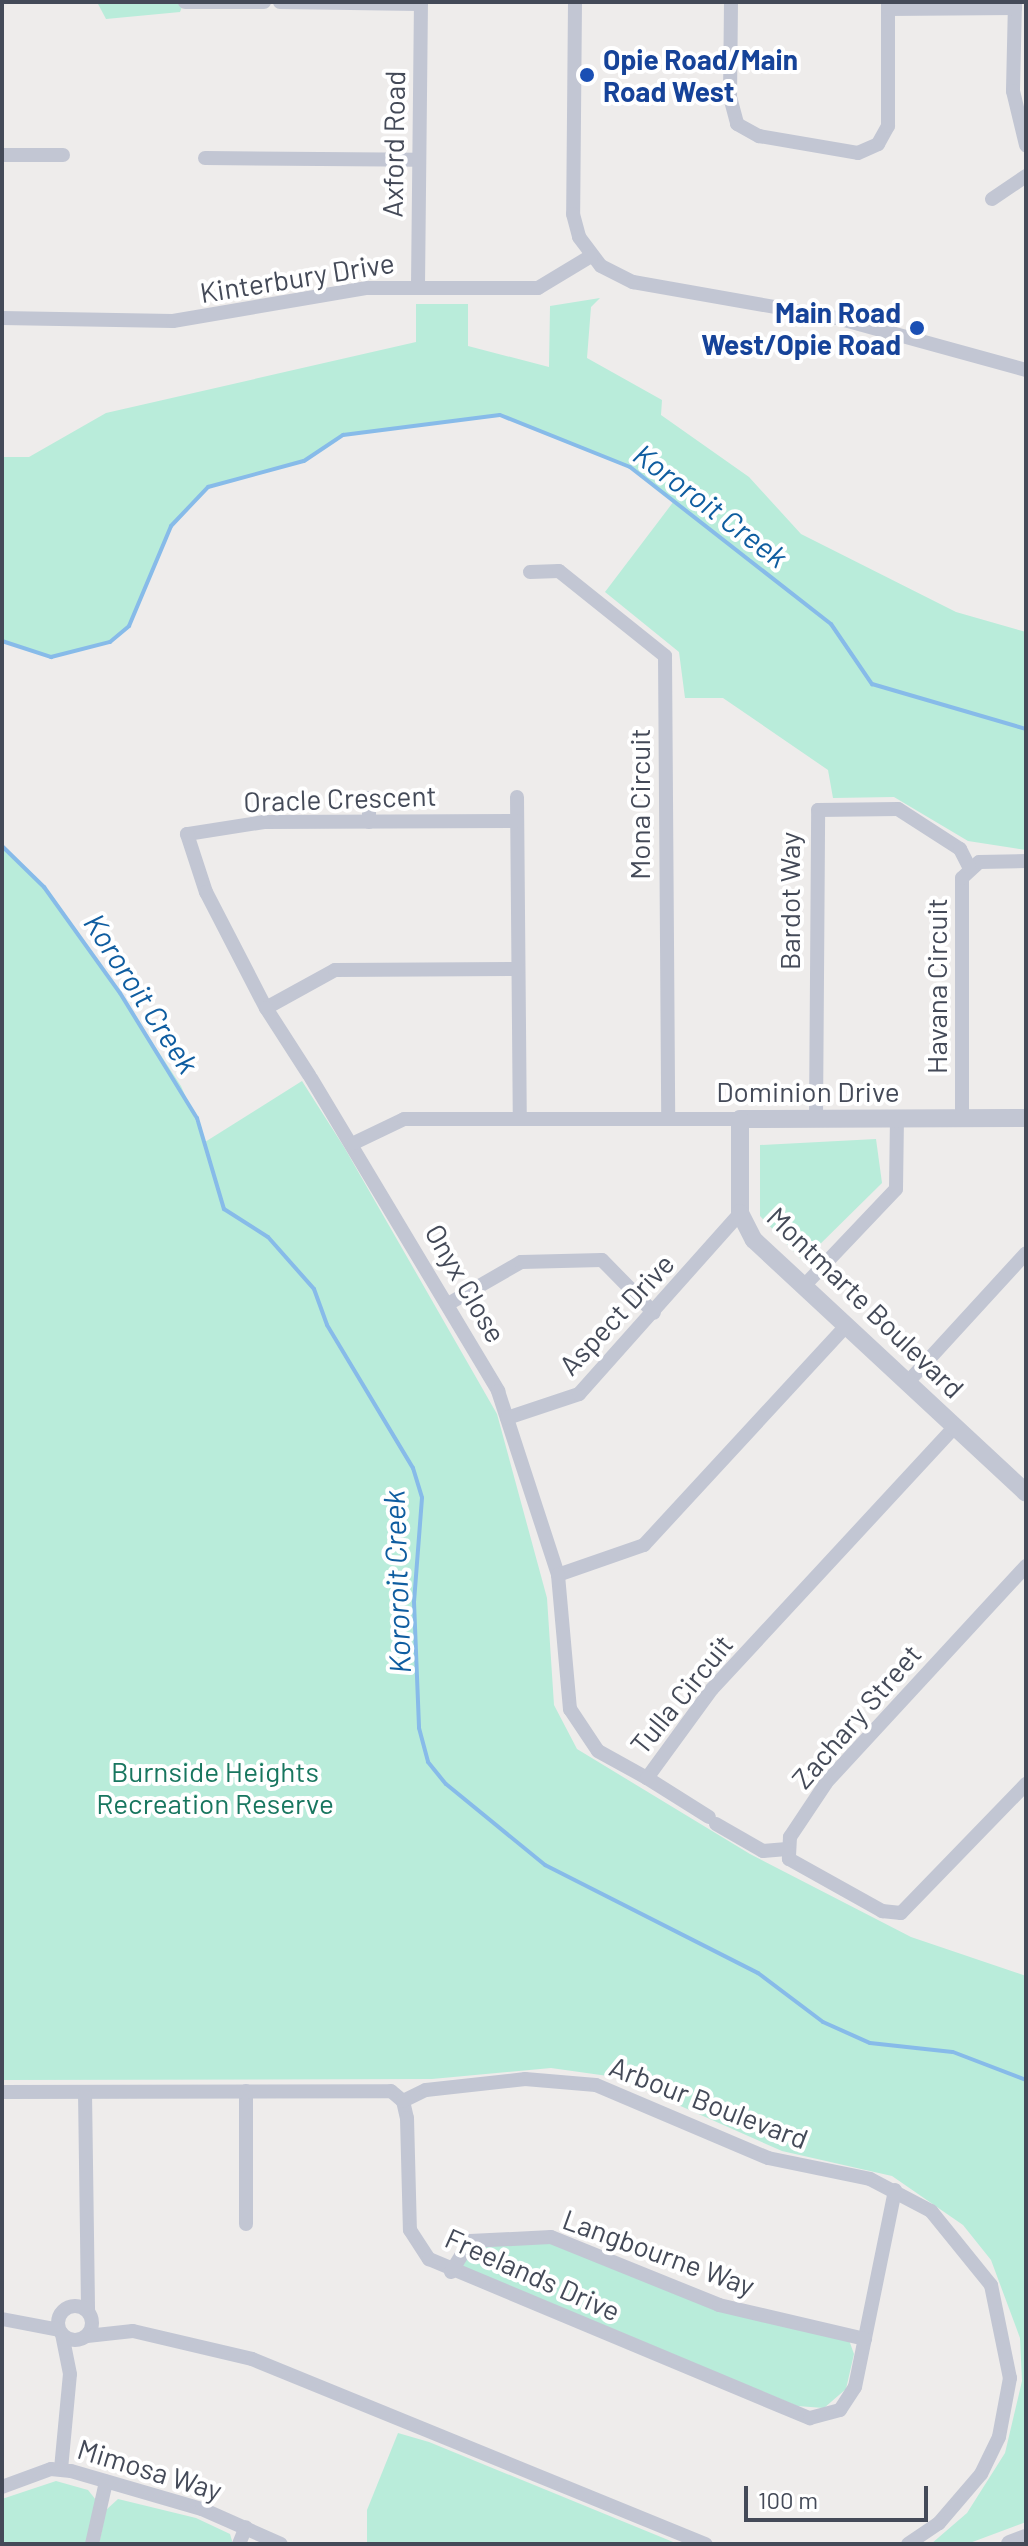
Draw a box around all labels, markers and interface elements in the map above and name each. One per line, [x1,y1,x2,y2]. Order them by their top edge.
place label: Opie Road/Main Road West [603,42,798,108]
marker: Opie Road/Main Road West [578,66,596,84]
street label: Axford Road [375,70,411,218]
street label: Kinterbury Drive [197,245,397,309]
place label: Main Road West/Opie Road [701,295,901,361]
marker: Main Road West/Opie Road [908,319,926,337]
water label: Kororoit Creek [627,435,795,575]
street label: Mona Circuit [622,728,656,880]
street label: Oracle Crescent [243,778,437,818]
street label: Bardot Way [772,832,806,970]
street label: Havana Circuit [919,898,953,1074]
water label: Kororoit Creek [77,906,207,1080]
street label: Dominion Drive [716,1074,900,1108]
street label: Montmarte Boulevard [761,1199,971,1405]
street label: Onyx Close [419,1218,513,1348]
street label: Aspect Drive [551,1246,681,1382]
water label: Kororoit Creek [375,1490,417,1674]
street label: Tulla Circuit [623,1628,739,1760]
street label: Zachary Street [784,1637,928,1795]
park label: Burnside Heights Recreation Reserve [96,1754,334,1820]
street label: Arbour Boulevard [605,2049,813,2155]
street label: Langbourne Way [559,2202,759,2302]
street label: Freelands Drive [440,2220,626,2328]
street label: Mimosa Way [74,2431,226,2507]
scale bar [748,2470,932,2520]
text: 100 m [758,2485,818,2514]

